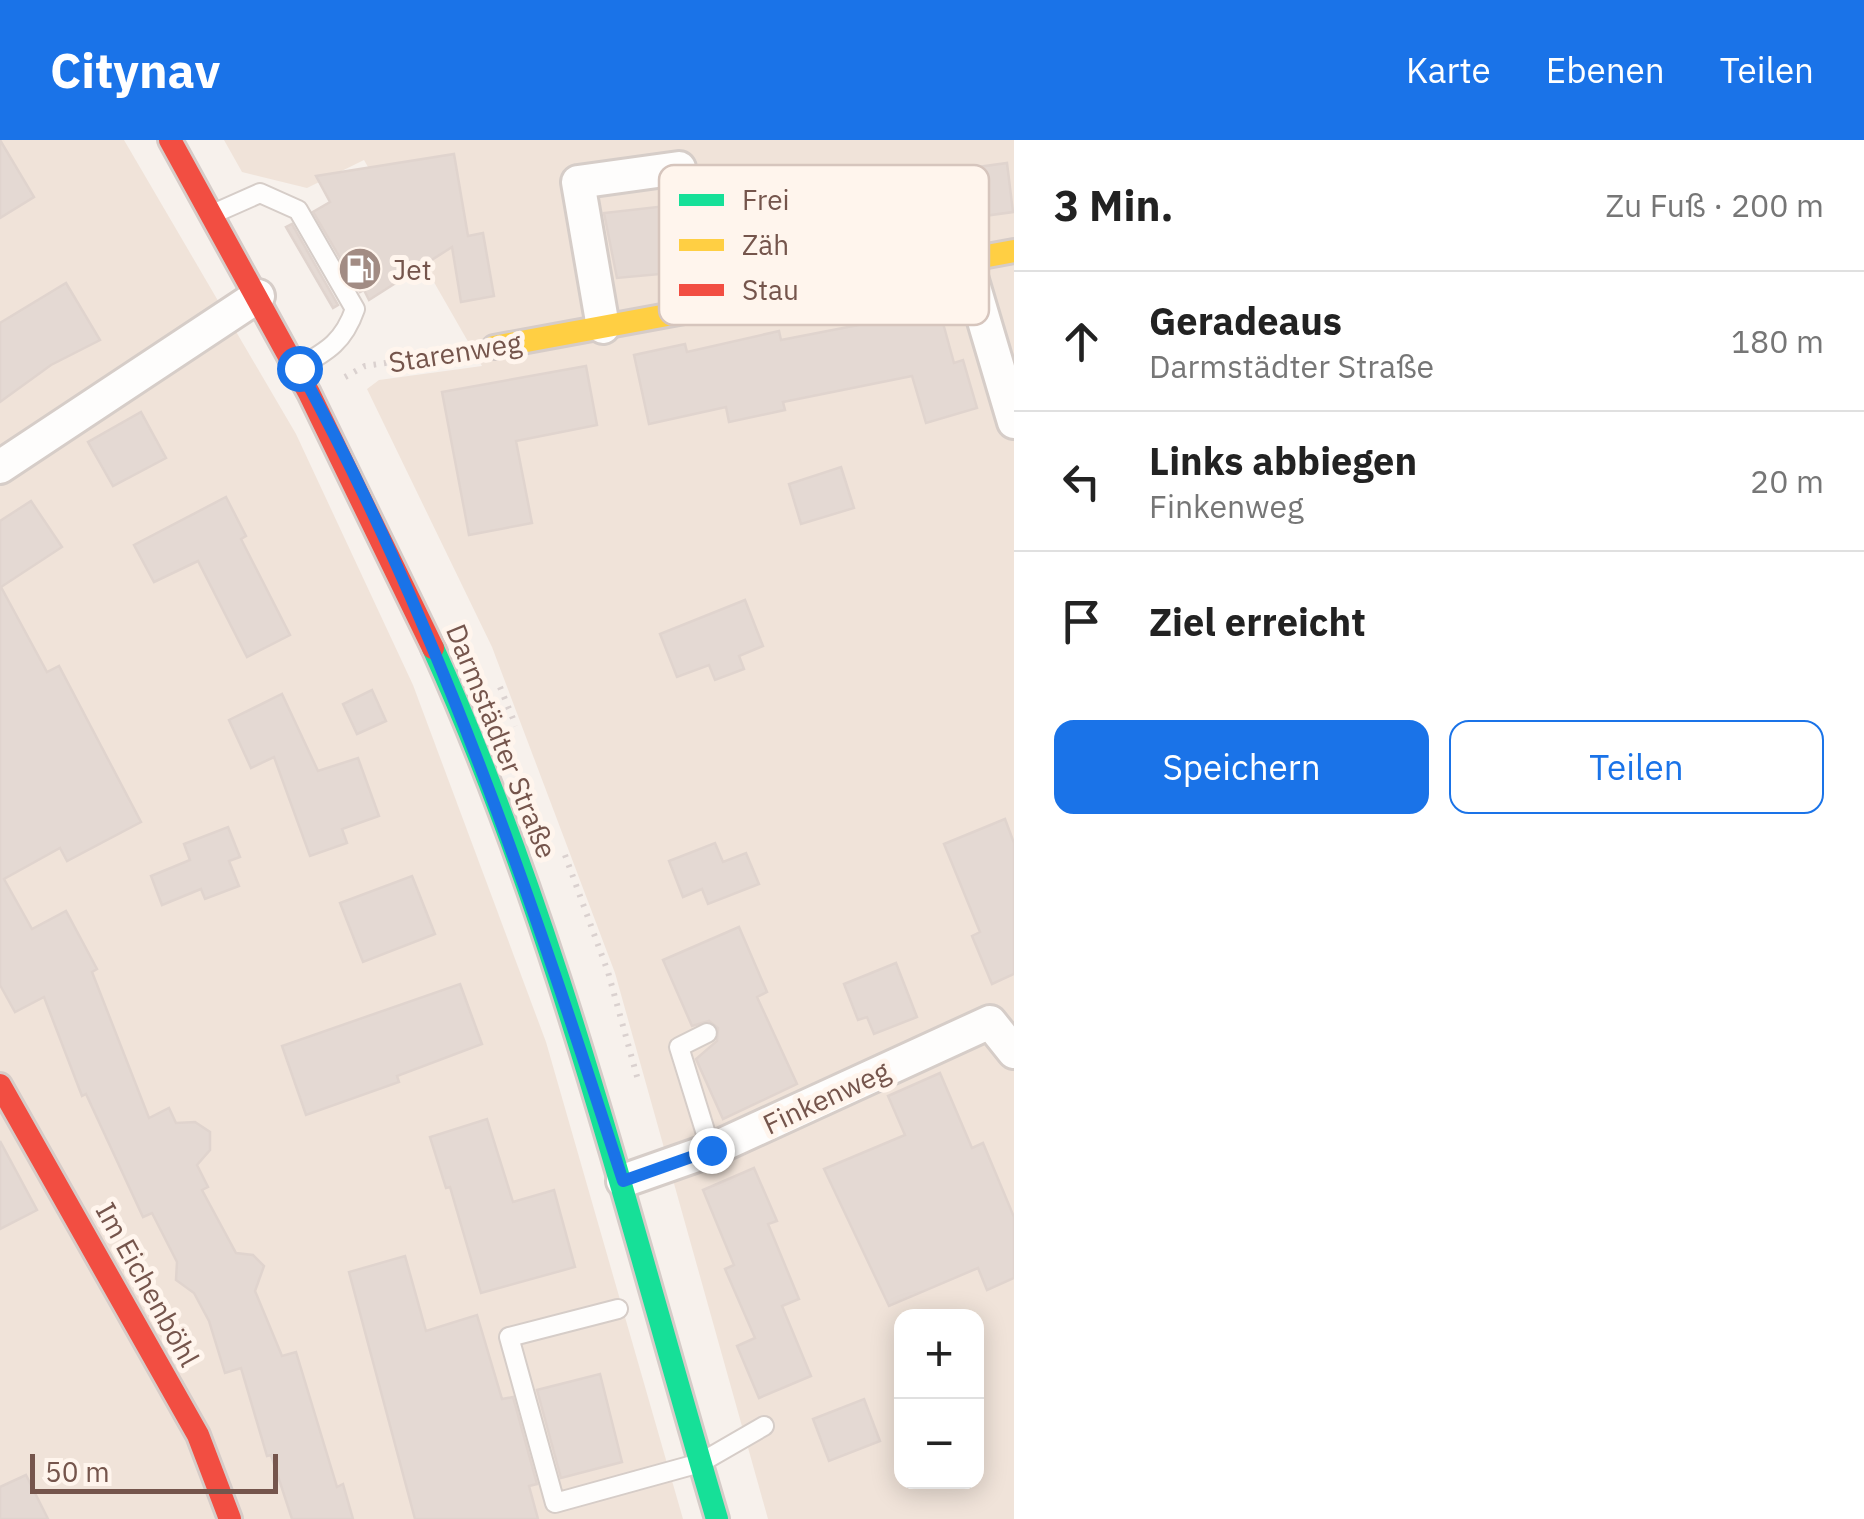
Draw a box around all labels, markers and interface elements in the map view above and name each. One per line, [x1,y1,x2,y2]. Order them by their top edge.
text: Citynav [50,39,220,101]
text: Karte [1406,47,1491,93]
text: Ebenen [1546,47,1665,93]
text: Teilen [1720,47,1814,93]
legend [659,165,989,325]
text: 3 Min. [1054,178,1174,233]
text: Frei [742,181,790,218]
text: Zu Fuß · 200 m [1606,184,1824,226]
text: Zäh [742,226,789,263]
fuel station icon: Jet [337,246,383,292]
place label: Jet [392,251,431,288]
text: Stau [742,271,799,308]
text: Geradeaus [1149,296,1342,345]
icon: ahead [1054,314,1109,369]
text: 180 m [1731,320,1824,362]
street label: Starenweg [386,323,524,381]
text: Darmstädter Straße [1149,345,1434,387]
route start [277,346,323,392]
text: Links abbiegen [1149,436,1417,485]
icon: left [1054,454,1109,509]
text: 20 m [1750,460,1824,502]
text: Finkenweg [1149,485,1304,527]
icon: arrive [1054,594,1109,649]
text: Ziel erreicht [1149,597,1366,646]
street label: Darmstädter Straße [438,618,566,864]
button: Speichern [1054,720,1429,814]
button: Teilen [1449,720,1824,814]
street label: Finkenweg [757,1052,895,1142]
route end [689,1128,735,1174]
street label: Im Eichenböhl [88,1195,208,1373]
map controls [894,1309,984,1489]
button: + [894,1309,984,1399]
button: − [894,1399,984,1489]
scale bar [30,1449,278,1494]
text: 50 m [45,1453,110,1490]

